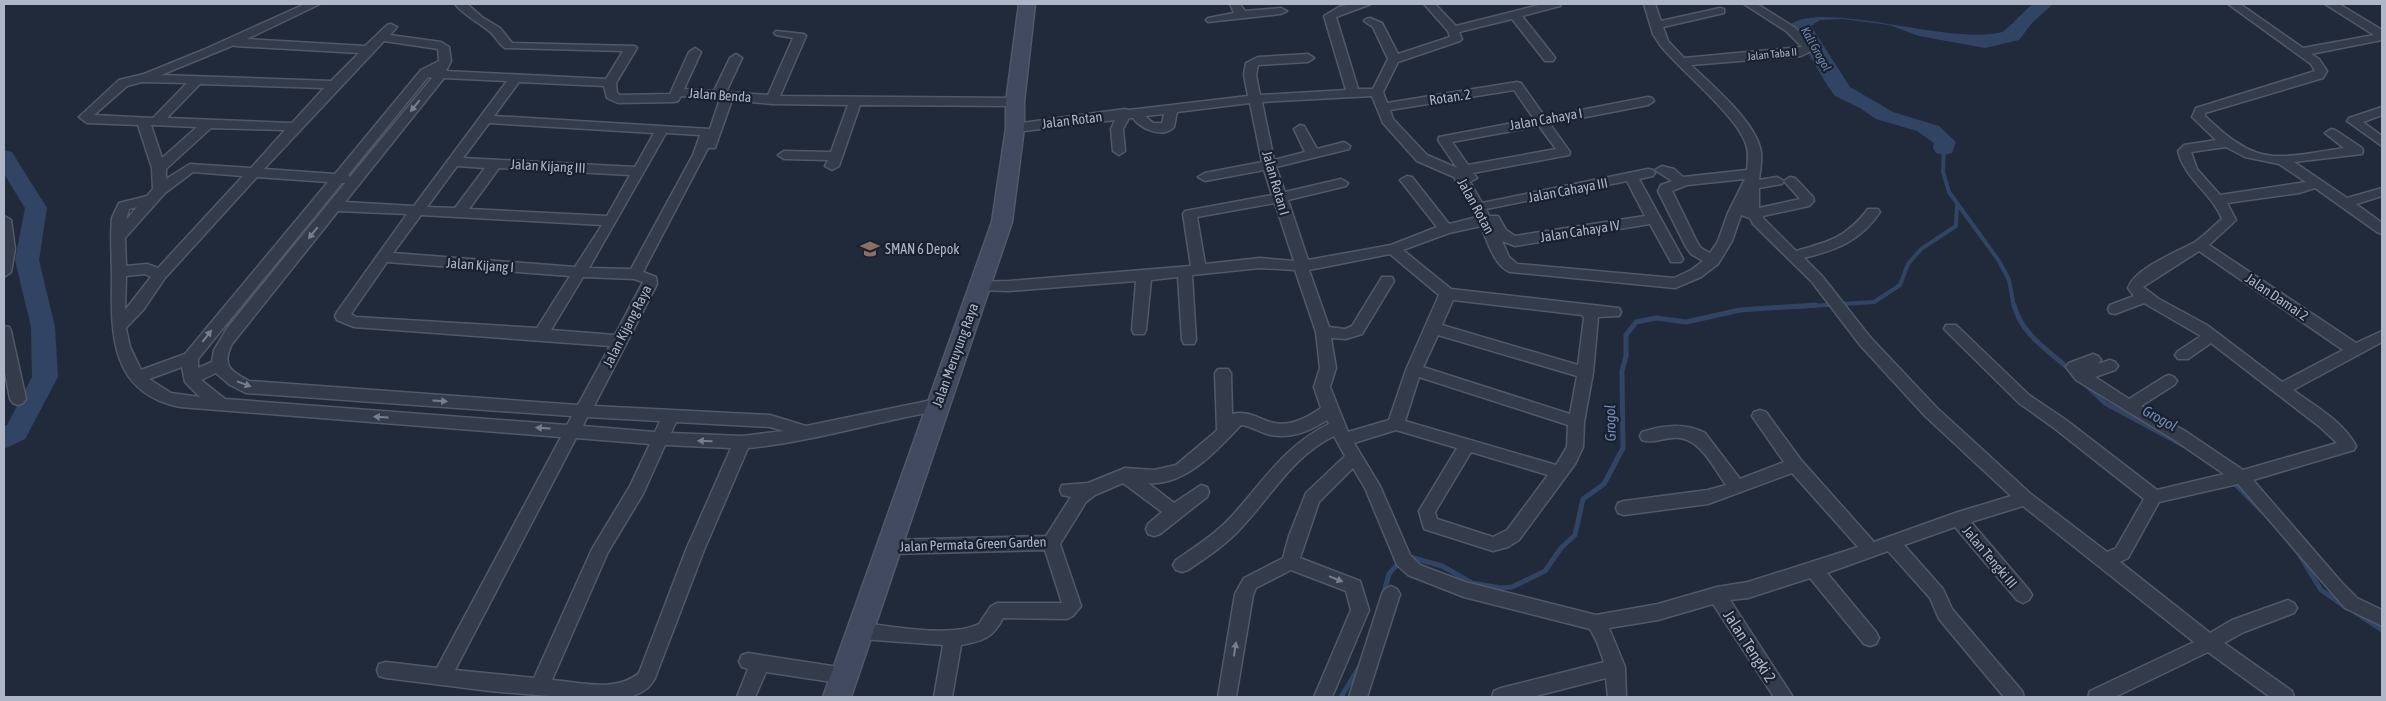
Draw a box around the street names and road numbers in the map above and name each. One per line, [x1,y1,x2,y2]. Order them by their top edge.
street label: Jalan Taba II [1746,45,1798,63]
street label: Jalan Benda [688,85,752,105]
street label: Rotan. 2 [1428,86,1472,108]
street label: Jalan Cahaya I [1508,105,1584,133]
street label: Jalan Rotan [1041,108,1103,132]
street label: Jalan Rotan I [1259,149,1293,217]
street label: Jalan Kijang III [510,156,586,176]
street label: Jalan Cahaya III [1527,174,1609,206]
street label: Jalan Rotan [1454,176,1498,236]
street label: Jalan Cahaya IV [1539,217,1621,245]
street label: Jalan Kijang I [446,255,514,275]
street label: Jalan Damai 2 [2242,270,2312,324]
street label: Jalan Kijang Raya [599,282,655,370]
street label: Jalan Meruyung Raya [929,301,981,409]
street label: Jalan Tengki III [1959,523,2021,591]
street label: Jalan Permata Green Garden [899,533,1047,555]
street label: Jalan Tengki 2 [1719,607,1780,686]

